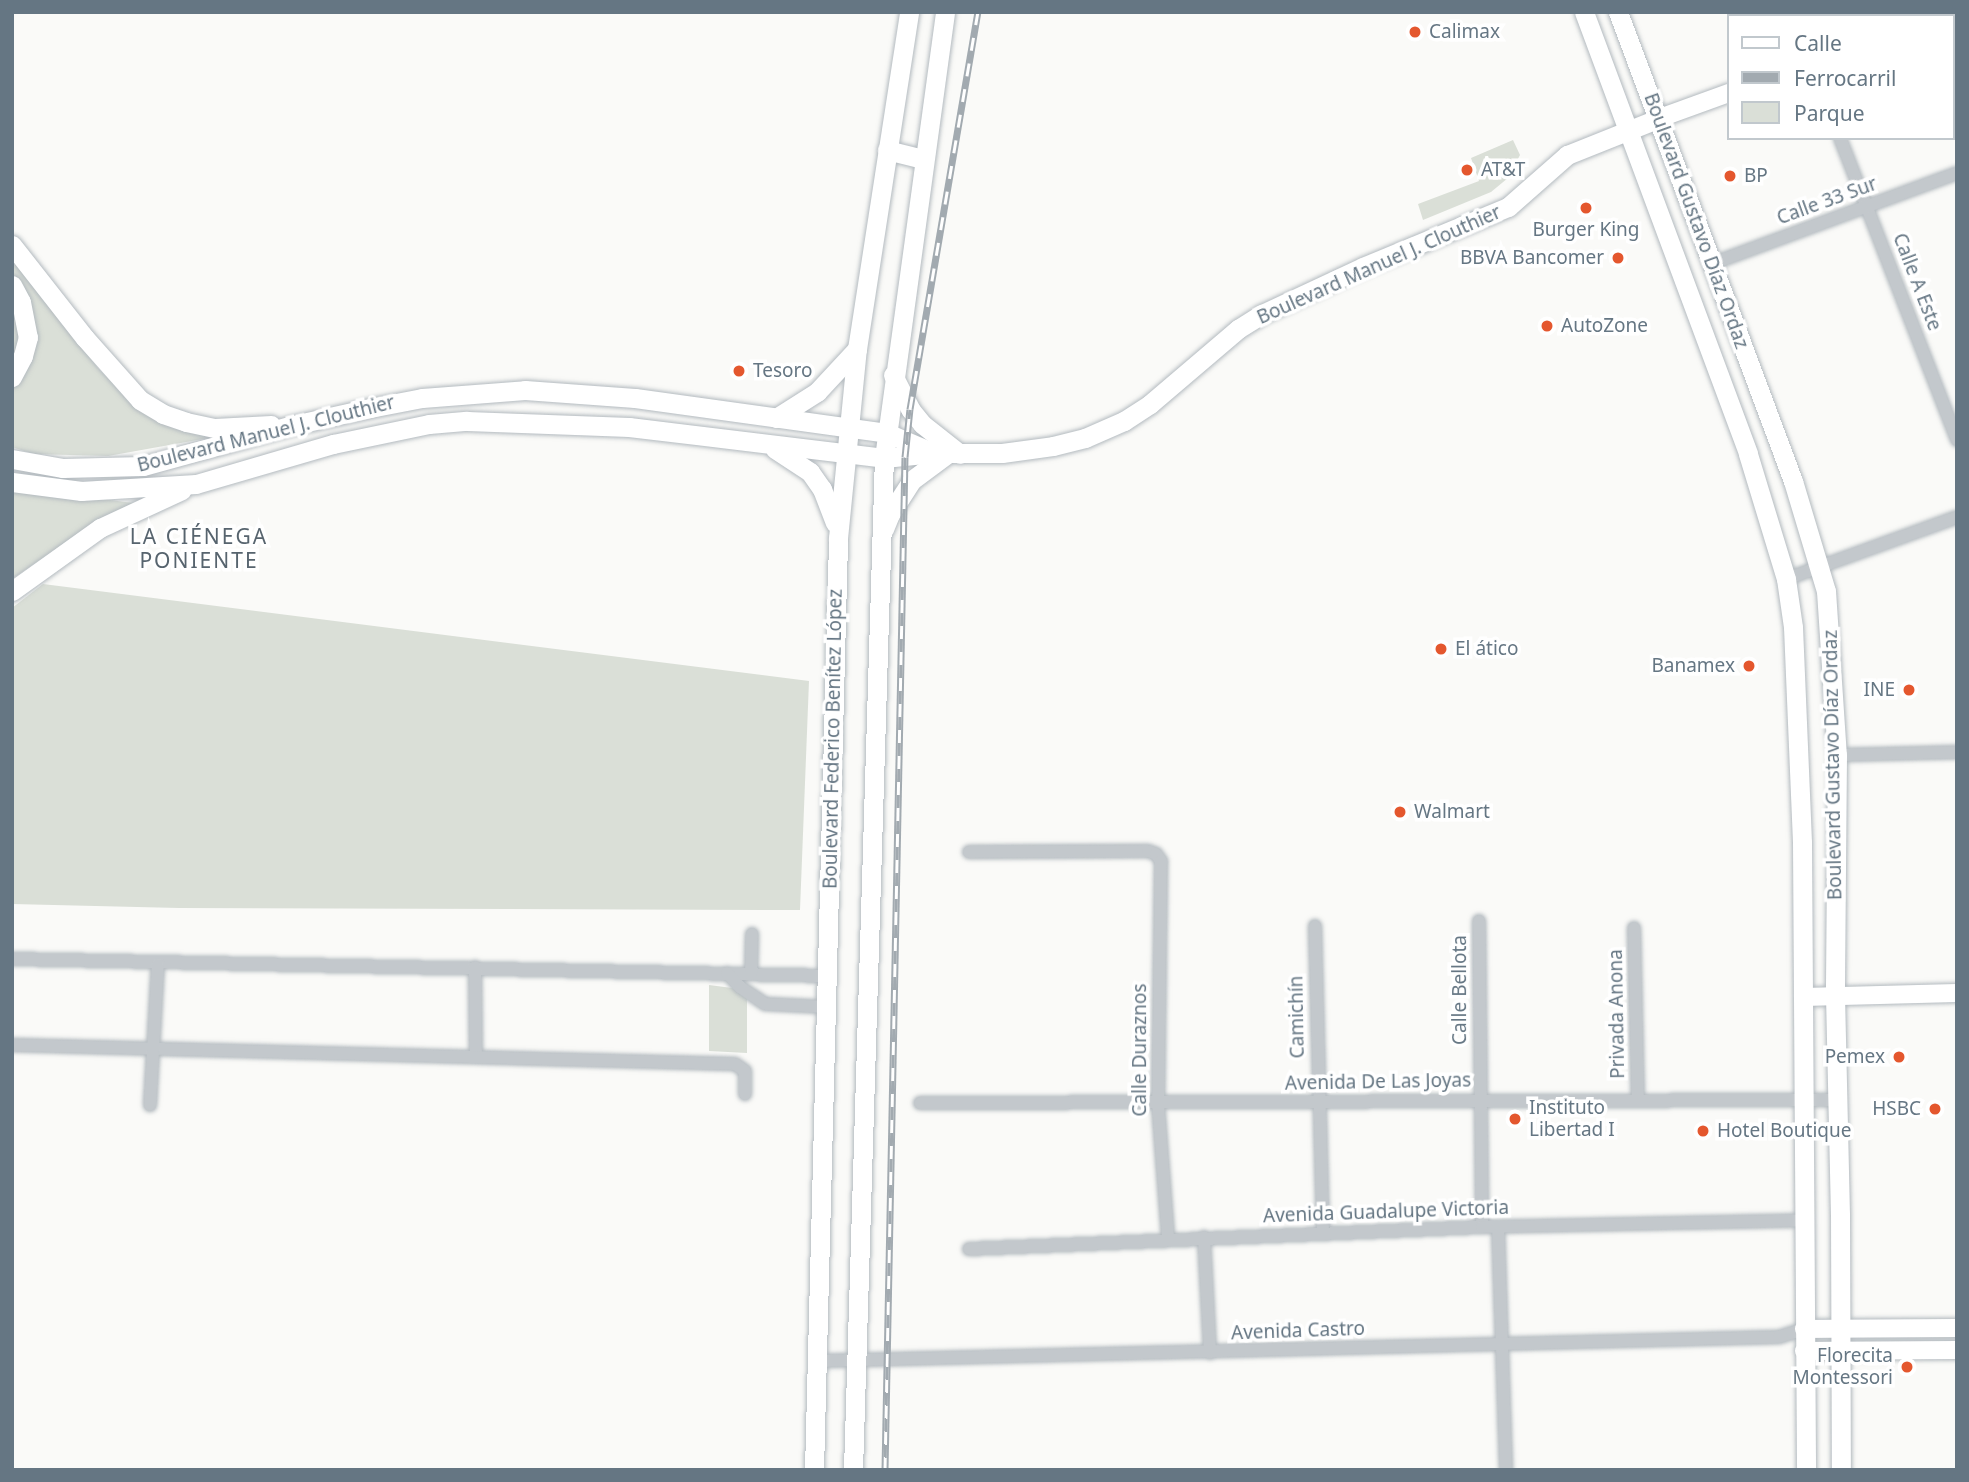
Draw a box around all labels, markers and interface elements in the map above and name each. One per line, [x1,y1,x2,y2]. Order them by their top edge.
legend [1728,14,1955,140]
place label: Calimax [1429,21,1500,43]
marker: Calimax [1407,24,1423,40]
text: Calle [1794,29,1842,57]
text: Ferrocarril [1794,64,1896,92]
street label: Boulevard Gustavo Díaz Ordaz [1639,90,1753,352]
text: Parque [1794,99,1864,127]
place label: AT&T [1481,159,1525,181]
marker: AT&T [1459,162,1475,178]
place label: BP [1744,165,1768,187]
marker: BP [1722,168,1738,184]
street label: Calle 33 Sur [1774,172,1880,230]
marker: Burger King [1578,200,1594,216]
street label: Boulevard Manuel J. Clouthier [1254,201,1504,329]
place label: Burger King [1532,219,1640,241]
street label: Calle A Este [1888,230,1946,334]
place label: BBVA Bancomer [1460,247,1604,269]
marker: BBVA Bancomer [1610,250,1626,266]
place label: AutoZone [1561,315,1648,337]
marker: AutoZone [1539,318,1555,334]
place label: Tesoro [753,360,813,382]
marker: Tesoro [731,363,747,379]
street label: Boulevard Manuel J. Clouthier [135,391,397,477]
district label: LA CIÉNEGA PONIENTE [131,523,267,573]
street label: Boulevard Federico Benítez López [819,589,847,889]
street label: Boulevard Gustavo Díaz Ordaz [1819,630,1847,900]
place label: El ático [1455,638,1518,660]
marker: El ático [1433,641,1449,657]
place label: Banamex [1651,655,1735,677]
marker: Banamex [1741,658,1757,674]
place label: INE [1864,679,1895,701]
marker: INE [1901,682,1917,698]
place label: Walmart [1414,801,1490,823]
marker: Walmart [1392,804,1408,820]
street label: Calle Bellota [1449,935,1471,1045]
street label: Privada Anona [1604,949,1630,1079]
street label: Camichín [1285,975,1309,1059]
street label: Calle Duraznos [1129,983,1151,1117]
place label: Pemex [1825,1046,1885,1068]
marker: Pemex [1891,1049,1907,1065]
street label: Avenida De Las Joyas [1285,1069,1471,1095]
place label: Instituto Libertad I [1529,1097,1615,1141]
place label: HSBC [1872,1098,1921,1120]
marker: HSBC [1927,1101,1943,1117]
marker: Instituto Libertad I [1507,1111,1523,1127]
place label: Hotel Boutique [1717,1120,1851,1142]
marker: Hotel Boutique [1695,1123,1711,1139]
street label: Avenida Guadalupe Victoria [1263,1196,1509,1228]
street label: Avenida Castro [1231,1317,1365,1345]
place label: Florecita Montessori [1793,1345,1893,1389]
marker: Florecita Montessori [1899,1359,1915,1375]

